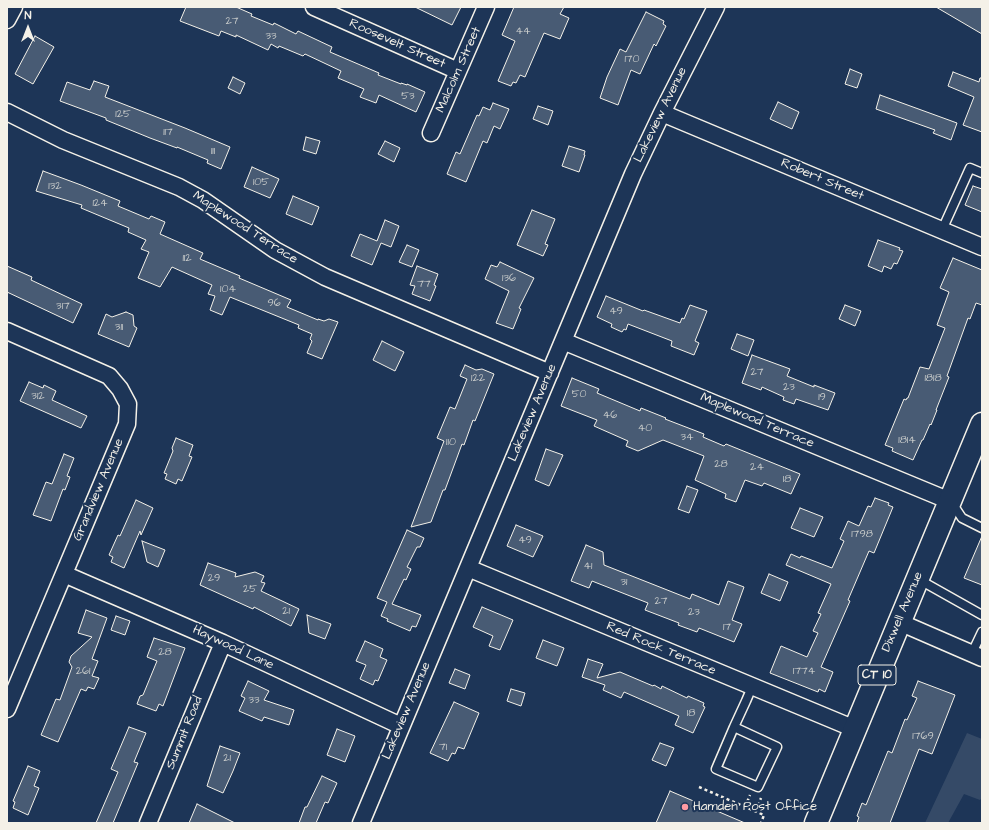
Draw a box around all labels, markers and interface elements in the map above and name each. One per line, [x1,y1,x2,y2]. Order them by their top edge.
north arrow [8,8,48,48]
text: N [25,8,31,23]
house number: 27 [225,15,239,29]
street label: Roosevelt Street [346,16,448,72]
street label: Malcolm Street [433,25,485,115]
house number: 44 [516,25,530,39]
house number: 33 [265,30,277,44]
house number: 170 [624,53,640,67]
street label: Lakeview Avenue [631,65,691,165]
house number: 53 [401,90,415,104]
house number: 125 [115,108,131,122]
house number: 117 [163,126,173,140]
house number: 111 [211,145,215,159]
street label: Robert Street [778,156,866,204]
house number: 105 [253,176,269,190]
house number: 132 [48,180,62,194]
street label: Maplewood Terrace [190,188,300,268]
house number: 124 [92,197,108,211]
house number: 112 [182,252,192,266]
house number: 136 [502,272,516,286]
house number: 77 [417,278,431,292]
house number: 104 [220,283,236,297]
house number: 96 [267,297,281,311]
house number: 317 [56,300,70,314]
house number: 49 [609,305,623,319]
house number: 311 [115,321,123,335]
street label: Lakeview Avenue [505,362,561,464]
house number: 27 [750,366,764,380]
house number: 122 [471,372,485,386]
house number: 1818 [924,372,942,386]
house number: 23 [783,381,795,395]
house number: 50 [572,388,586,402]
house number: 312 [31,390,45,404]
street label: Maplewood Terrace [698,390,816,452]
house number: 19 [818,391,826,405]
house number: 46 [603,409,617,423]
house number: 40 [638,422,652,436]
house number: 34 [680,431,694,445]
house number: 1814 [898,434,916,448]
street label: Grandview Avenue [70,436,128,544]
house number: 110 [446,436,456,450]
house number: 28 [714,458,728,472]
house number: 24 [750,461,764,475]
house number: 18 [783,473,791,487]
house number: 1798 [851,528,873,542]
house number: 49 [518,534,532,548]
house number: 41 [584,560,592,574]
street label: Dixwell Avenue [879,570,927,654]
house number: 29 [208,572,220,586]
house number: 31 [620,576,628,590]
house number: 25 [243,583,257,597]
house number: 27 [654,595,668,609]
house number: 21 [282,605,290,619]
house number: 23 [688,606,700,620]
street label: Red Rock Terrace [604,619,718,679]
house number: 17 [723,621,731,635]
street label: Haywood Lane [190,622,276,674]
house number: 28 [158,646,172,660]
street label: Lakeview Avenue [379,660,435,762]
house number: 261 [76,665,90,679]
house number: 1774 [793,665,815,679]
road number: CT 10 [858,665,896,685]
street label: Summit Road [163,694,207,772]
house number: 33 [248,694,260,708]
house number: 18 [687,707,695,721]
house number: 1769 [912,730,934,744]
house number: 71 [439,741,447,755]
house number: 21 [223,752,231,766]
place label: Hamden Post Office [693,799,817,815]
marker: Hamden Post Office [680,802,690,812]

